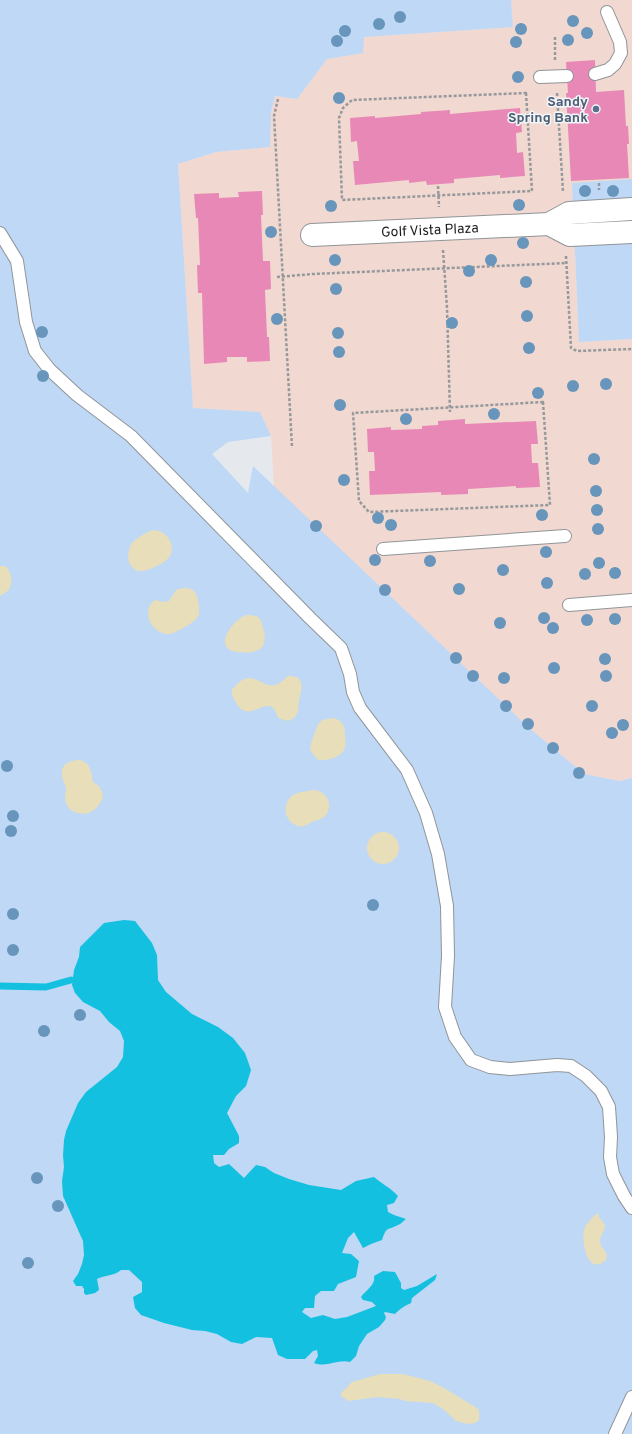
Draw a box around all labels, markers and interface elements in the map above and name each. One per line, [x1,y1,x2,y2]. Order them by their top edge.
place label: Sandy Spring Bank [508,94,588,127]
marker: Sandy Spring Bank [591,104,601,114]
street label: Golf Vista Plaza [381,220,479,242]

